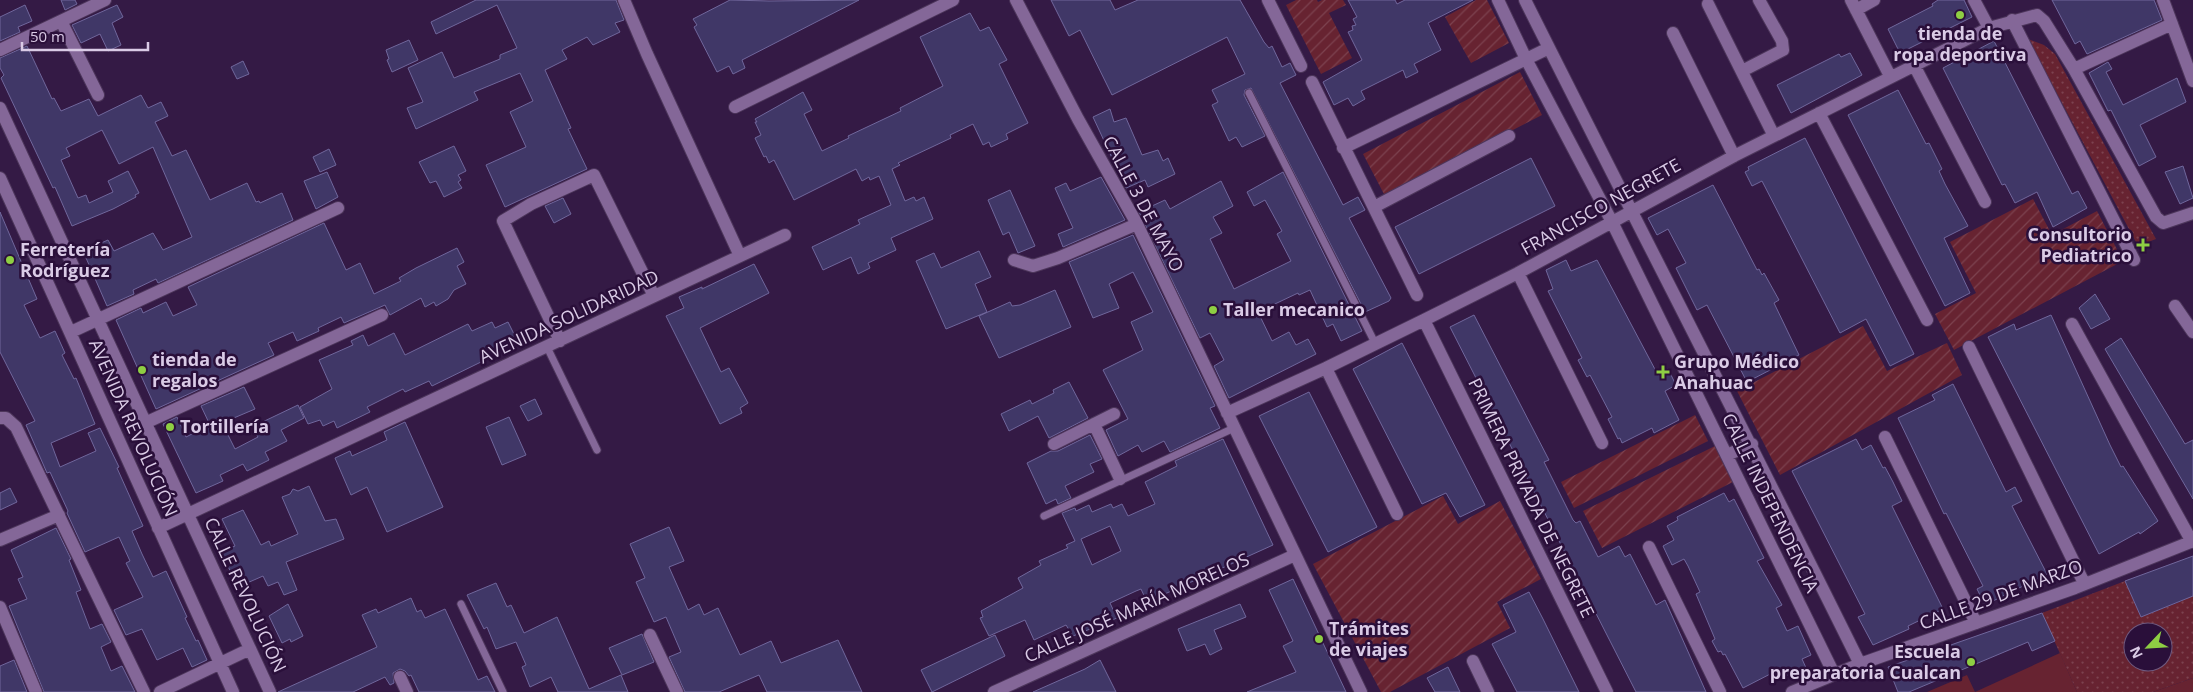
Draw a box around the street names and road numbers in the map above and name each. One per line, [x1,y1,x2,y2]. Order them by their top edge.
street label: CALLE 3 DE MAYO [1098,131,1190,276]
street label: FRANCISCO NEGRETE [1516,152,1685,260]
street label: AVENIDA SOLIDARIDAD [475,264,663,368]
street label: AVENIDA REVOLUCIÓN [84,335,184,520]
street label: PRIMERA PRIVADA DE NEGRETE [1463,374,1601,621]
street label: CALLE INDEPENDENCIA [1717,409,1825,597]
street label: CALLE REVOLUCIÓN [199,513,292,676]
street label: CALLE JOSÉ MARÍA MORELOS [1020,546,1253,668]
street label: CALLE 29 DE MARZO [1916,553,2086,635]

